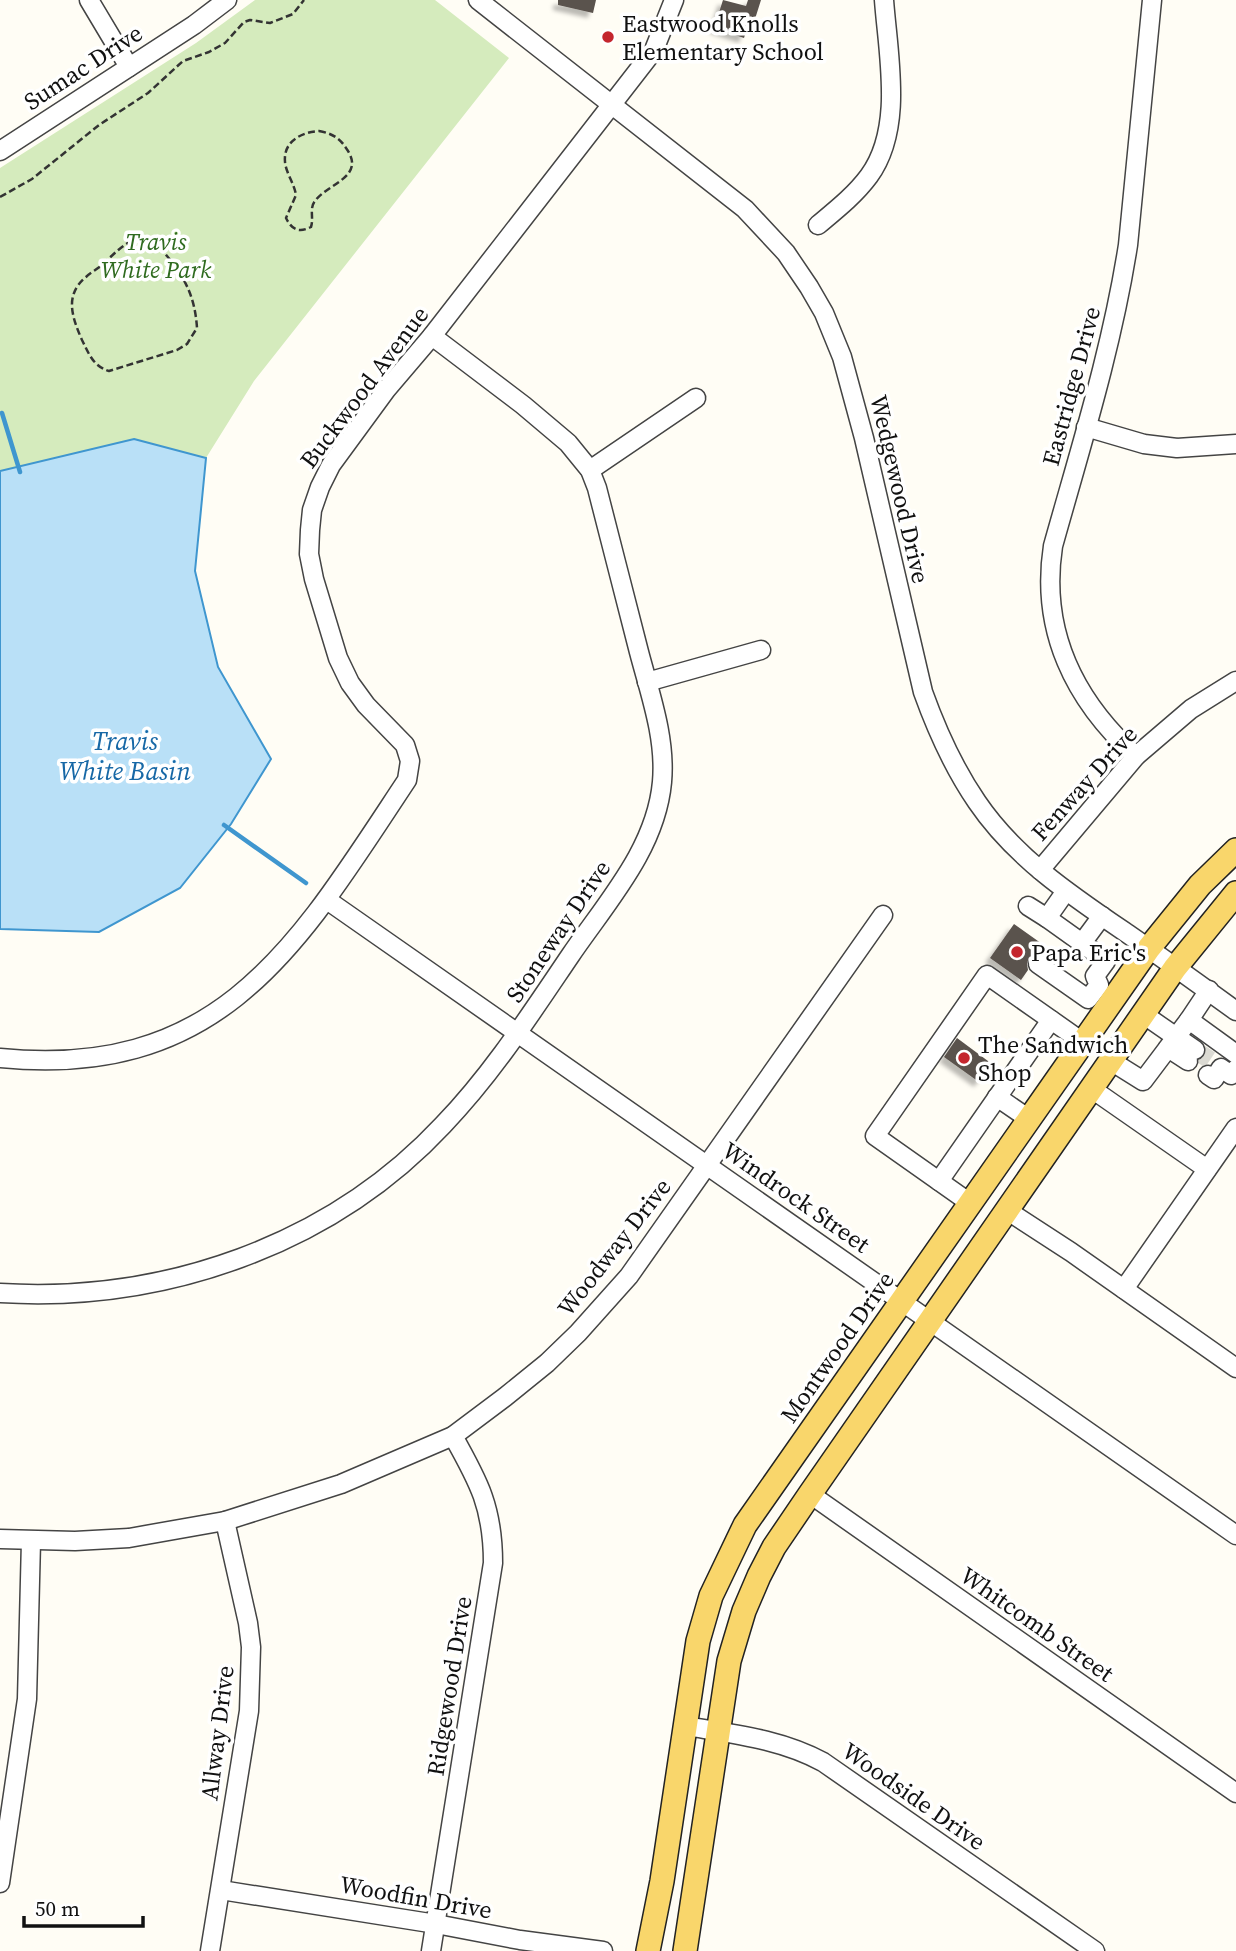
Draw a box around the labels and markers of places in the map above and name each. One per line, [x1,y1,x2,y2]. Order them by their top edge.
place label: Eastwood Knolls Elementary School [622,7,824,68]
marker: Eastwood Knolls Elementary School [600,29,616,45]
place label: Papa Eric's [1031,936,1146,969]
marker: Papa Eric's [1009,944,1025,960]
place label: The Sandwich Shop [978,1028,1128,1089]
marker: The Sandwich Shop [956,1050,972,1066]

